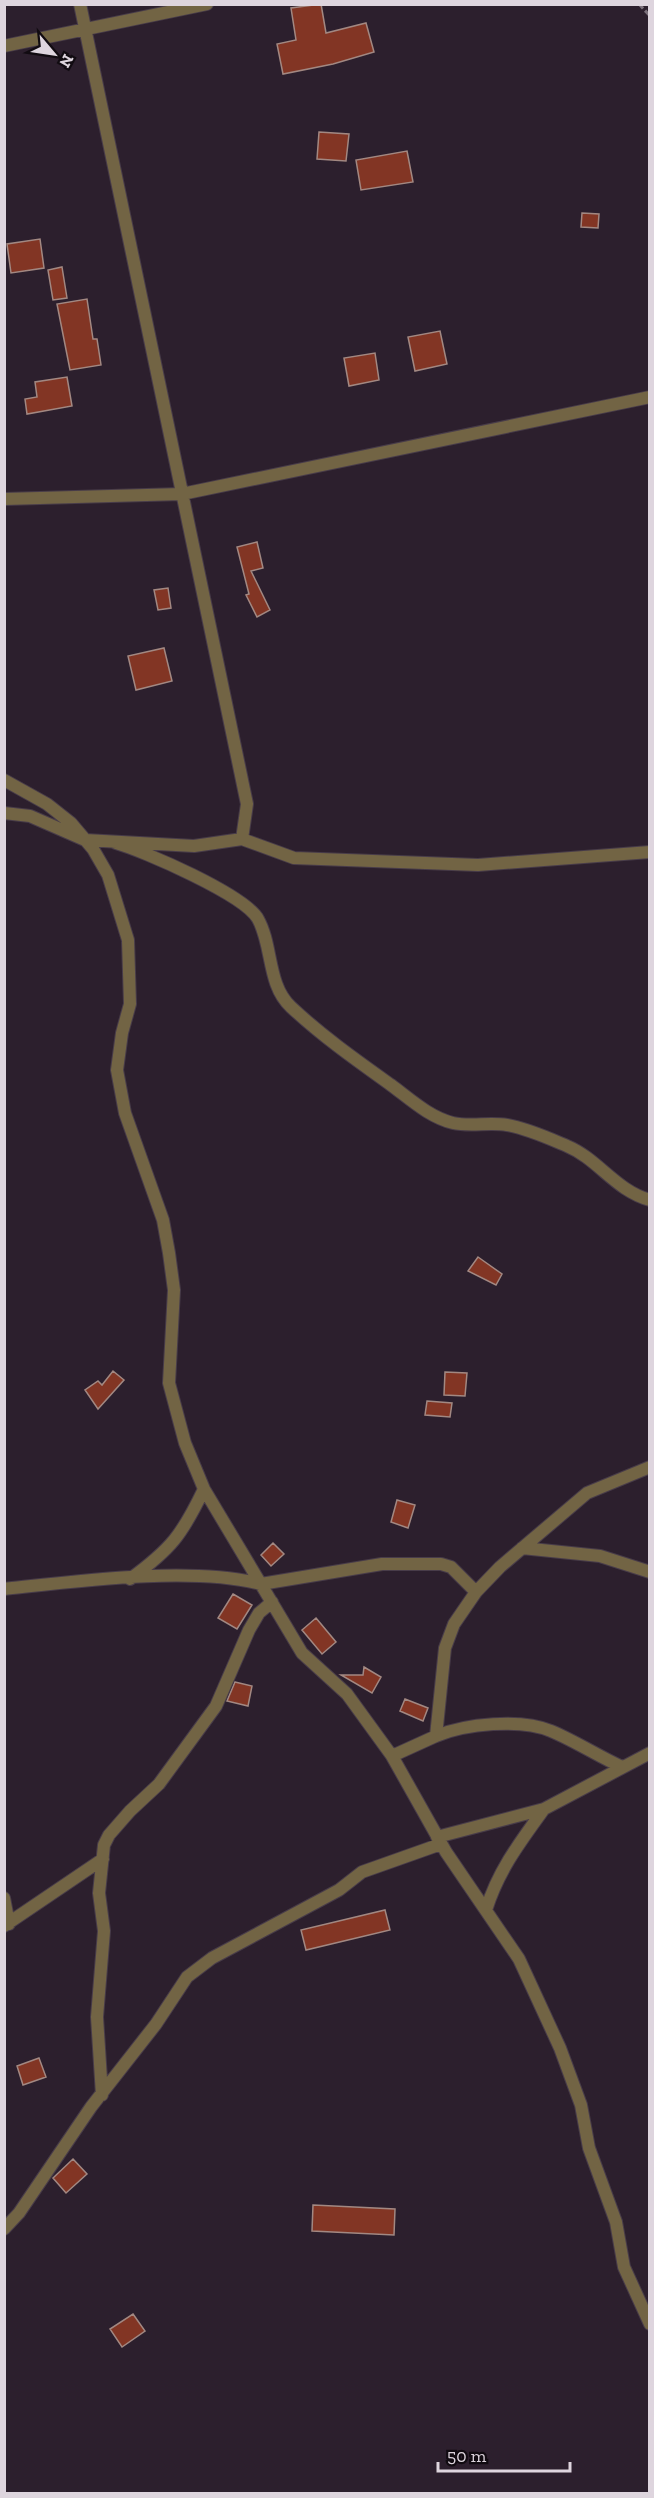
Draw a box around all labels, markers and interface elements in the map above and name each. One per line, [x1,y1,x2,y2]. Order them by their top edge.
north arrow [24,24,84,84]
text: N [55,51,78,71]
scale bar [438,2435,570,2473]
text: 50 m [447,2445,487,2467]

